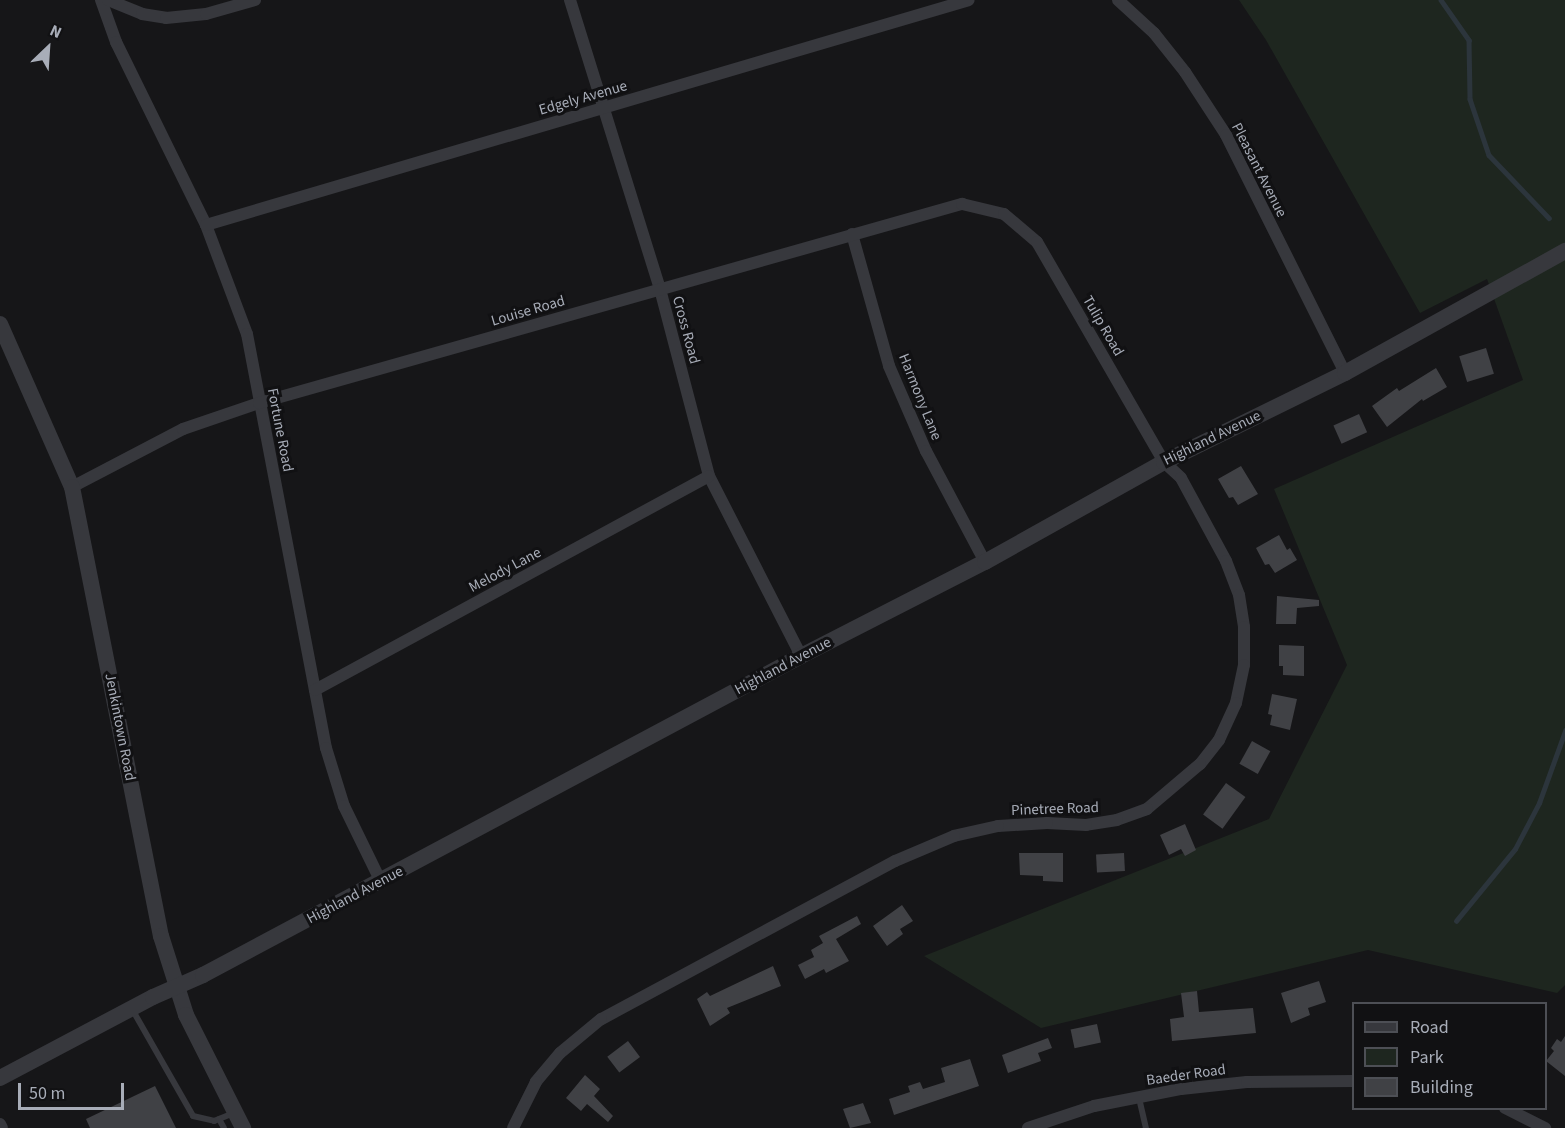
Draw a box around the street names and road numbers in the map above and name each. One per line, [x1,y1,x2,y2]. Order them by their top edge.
street label: Edgely Avenue [537,77,629,119]
street label: Pleasant Avenue [1227,120,1291,220]
street label: Louise Road [489,292,567,330]
street label: Tulip Road [1079,293,1127,359]
street label: Cross Road [668,294,704,366]
street label: Harmony Lane [894,351,946,443]
street label: Fortune Road [263,387,297,473]
street label: Highland Avenue [1160,407,1264,469]
street label: Melody Lane [466,543,544,597]
street label: Highland Avenue [732,633,834,699]
street label: Jenkintown Road [101,672,139,782]
street label: Pinetree Road [1011,798,1099,820]
street label: Highland Avenue [304,862,406,928]
street label: Baeder Road [1145,1061,1227,1089]

